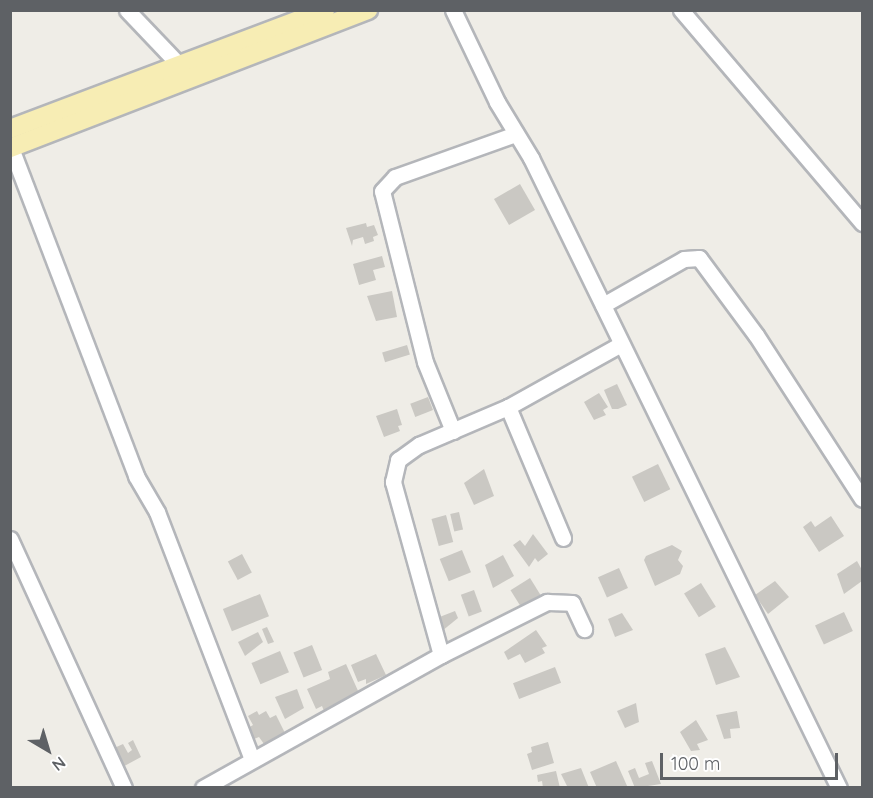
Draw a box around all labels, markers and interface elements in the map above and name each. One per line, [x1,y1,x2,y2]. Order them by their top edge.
north arrow [18,720,78,780]
scale bar [663,741,842,779]
text: 100 m [671,752,720,775]
text: N [48,753,70,776]

